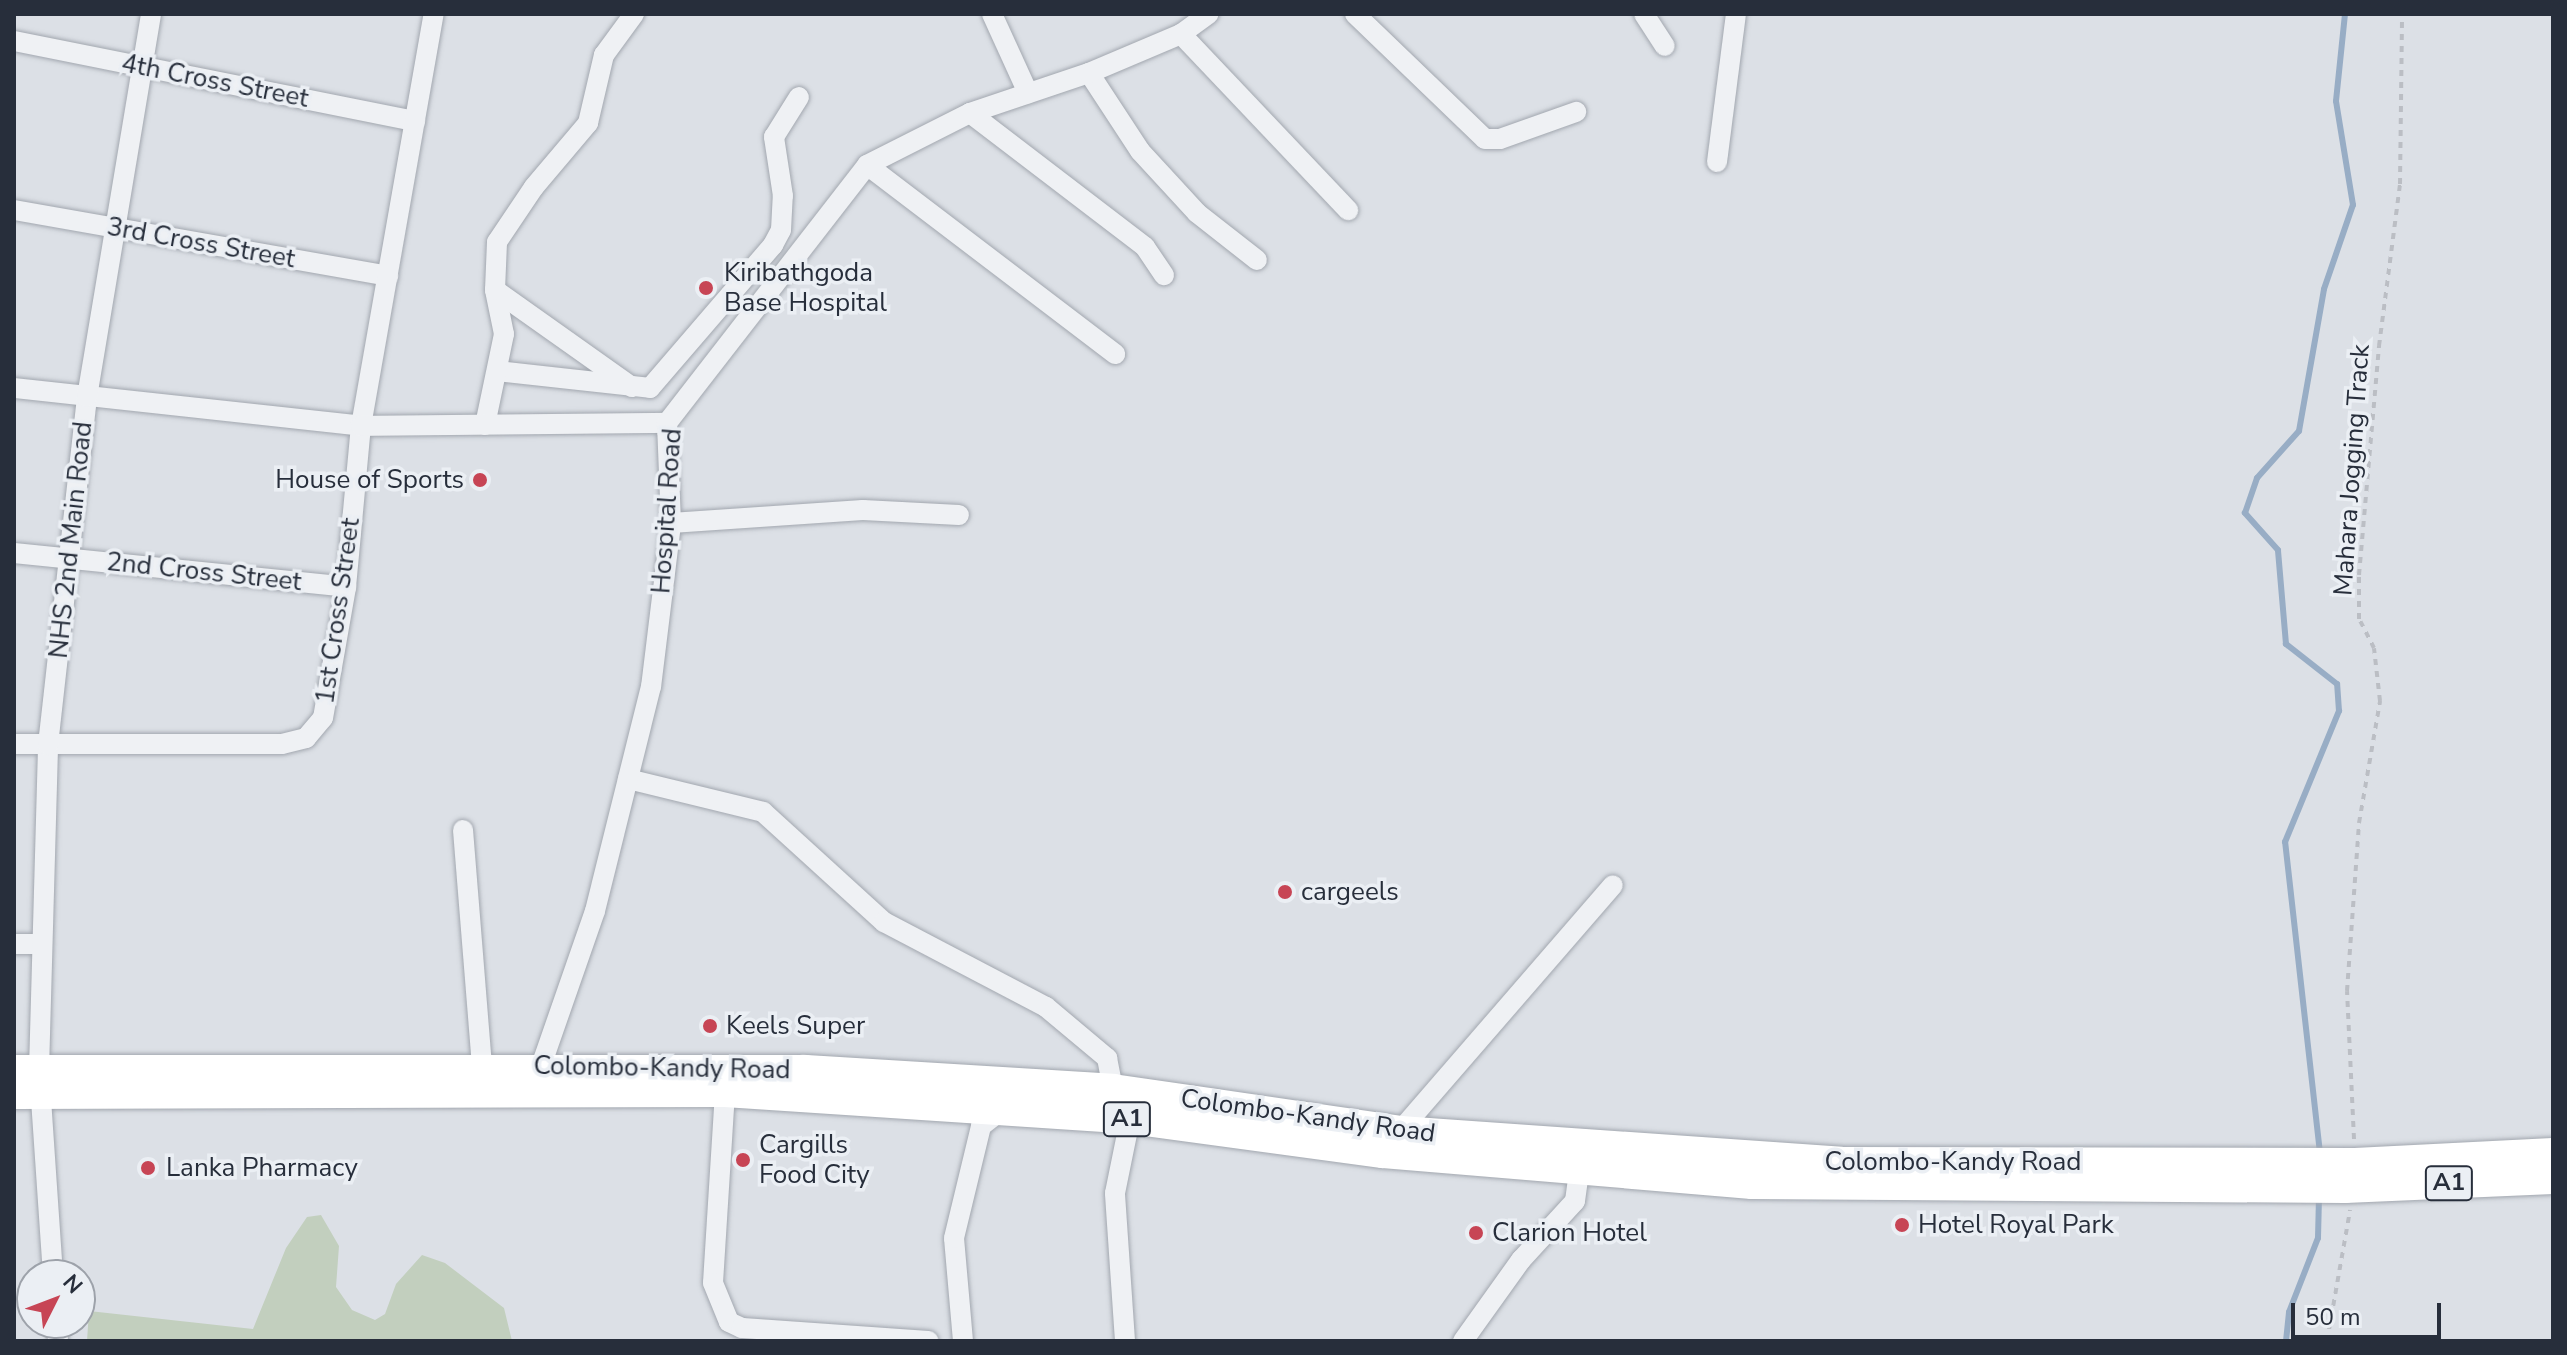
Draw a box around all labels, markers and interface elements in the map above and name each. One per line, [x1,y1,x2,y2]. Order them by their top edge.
street label: 4th Cross Street [119,48,311,114]
street label: 3rd Cross Street [105,211,297,275]
place label: Kiribathgoda Base Hospital [724,257,887,318]
marker: Kiribathgoda Base Hospital [695,277,717,299]
street label: Mahara Jogging Track [2328,343,2376,597]
street label: NHS 2nd Main Road [43,420,99,660]
street label: Hospital Road [646,427,688,595]
place label: House of Sports [275,464,464,496]
marker: House of Sports [471,471,489,489]
street label: 1st Cross Street [310,516,366,706]
street label: 2nd Cross Street [105,546,303,598]
place label: cargeels [1301,876,1399,908]
marker: cargeels [1276,883,1294,901]
place label: Keels Super [726,1010,865,1042]
marker: Keels Super [701,1017,719,1035]
street label: Colombo-Kandy Road [533,1050,791,1086]
street label: Colombo-Kandy Road [1179,1083,1437,1149]
road number: A1 [1101,1099,1153,1139]
place label: Cargills Food City [759,1129,870,1190]
street label: Colombo-Kandy Road [1825,1146,2081,1178]
marker: Cargills Food City [734,1151,752,1169]
place label: Lanka Pharmacy [166,1152,358,1184]
marker: Lanka Pharmacy [137,1157,159,1179]
road number: A1 [2423,1163,2475,1203]
place label: Hotel Royal Park [1918,1209,2114,1241]
marker: Hotel Royal Park [1893,1216,1911,1234]
place label: Clarion Hotel [1492,1217,1647,1249]
marker: Clarion Hotel [1467,1224,1485,1242]
north arrow [16,1259,96,1339]
text: N [56,1268,89,1300]
scale bar [2295,1287,2445,1337]
text: 50 m [2305,1301,2361,1333]

